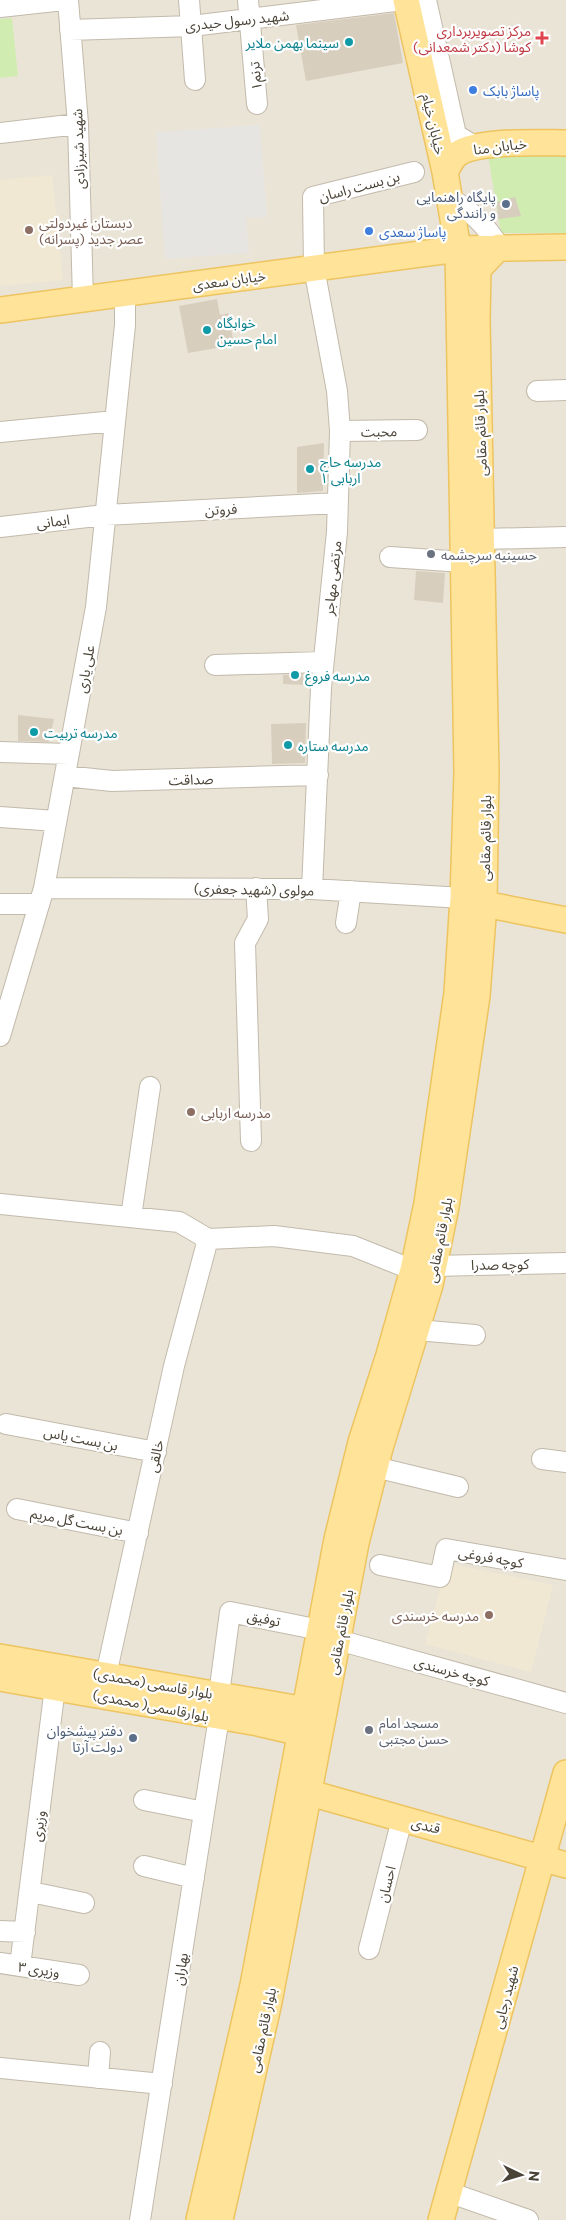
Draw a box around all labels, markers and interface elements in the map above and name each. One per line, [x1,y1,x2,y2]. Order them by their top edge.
street label: شهید رسول حیدری [184,6,290,35]
place label: مرکز تصویربرداری کوشا (دکتر شمعدانی) [413,22,531,56]
marker: مرکز تصویربرداری کوشا (دکتر شمعدانی) [535,31,549,45]
place label: سینما بهمن ملایر [245,34,339,52]
marker: سینما بهمن ملایر [343,36,355,48]
street label: ترنم۱ [245,61,268,91]
place label: پاساژ بابک [483,82,539,101]
marker: پاساژ بابک [467,84,479,96]
street label: خیابان خیام [416,92,449,157]
street label: شهید شیرزادی [68,108,89,190]
street label: خیابان منا [472,134,528,159]
street label: بن بست راسان [317,167,402,206]
place label: پایگاه راهنمایی و رانندگی [416,188,496,222]
marker: پایگاه راهنمایی و رانندگی [500,198,512,210]
place label: دبستان غیردولتی عصر جدید (پسرانه) [39,214,144,249]
place label: پاساژ سعدی [379,223,447,242]
marker: دبستان غیردولتی عصر جدید (پسرانه) [23,224,35,236]
marker: پاساژ سعدی [363,225,375,237]
street label: خیابان سعدی [191,266,267,295]
place label: خوابگاه امام حسین [217,314,277,350]
marker: خوابگاه امام حسین [201,324,213,336]
street label: بلوار قائم مقامی [470,389,493,476]
street label: محبت [361,422,397,440]
place label: مدرسه حاج اربابی ۱ [320,453,381,487]
marker: مدرسه حاج اربابی ۱ [304,463,316,475]
street label: فروتن [204,500,238,519]
street label: ایمانی [35,511,71,532]
street label: مرتضی مهاجر [320,540,345,617]
place label: حسینیه سرچشمه [441,546,537,565]
marker: حسینیه سرچشمه [425,548,437,560]
street label: علی یاری [72,644,99,694]
place label: مدرسه فروغ [305,667,370,687]
marker: مدرسه فروغ [289,669,301,681]
place label: مدرسه تربیت [44,724,118,742]
marker: مدرسه تربیت [28,726,40,738]
place label: مدرسه ستاره [298,737,369,755]
marker: مدرسه ستاره [282,739,294,751]
street label: صداقت [168,770,214,788]
street label: بلوار قائم مقامی [476,794,497,881]
street label: مولوی (شهید جعفری) [194,879,314,900]
place label: مدرسه اربابی [201,1104,271,1122]
marker: مدرسه اربابی [185,1106,197,1118]
street label: بلوار قائم مقامی [422,1196,459,1285]
street label: کوچه صدرا [471,1255,530,1275]
street label: بن بست یاس [42,1422,120,1455]
street label: خالقی [143,1438,168,1474]
street label: بن بست گل مریم [29,1504,125,1541]
street label: کوچه فروغی [457,1543,525,1573]
street label: بلوار قائم مقامی [323,1588,360,1677]
street label: توفیق [246,1606,282,1632]
place label: مدرسه خرسندی [392,1607,479,1625]
marker: مدرسه خرسندی [483,1609,495,1621]
street label: کوچه خرسندی [412,1653,492,1691]
street label: بلوار قاسمی (محمدی) [92,1664,214,1703]
street label: بلوارقاسمی( محمدی) [91,1685,211,1726]
place label: مسجد امام حسن مجتبی [379,1714,449,1748]
place label: دفتر پیشخوان دولت آرتا [47,1722,123,1756]
marker: مسجد امام حسن مجتبی [363,1724,375,1736]
marker: دفتر پیشخوان دولت آرتا [127,1732,139,1744]
street label: وزیری [28,1809,49,1843]
street label: قندی [410,1813,442,1838]
street label: احسان [373,1864,400,1904]
street label: بهاران [169,1951,192,1987]
street label: وزیری ۳ [17,1958,61,1981]
street label: شهید رجایی [488,1963,523,2031]
street label: بلوار قائم مقامی [245,1986,282,2075]
north arrow [496,2150,546,2200]
text: N [526,2170,543,2182]

